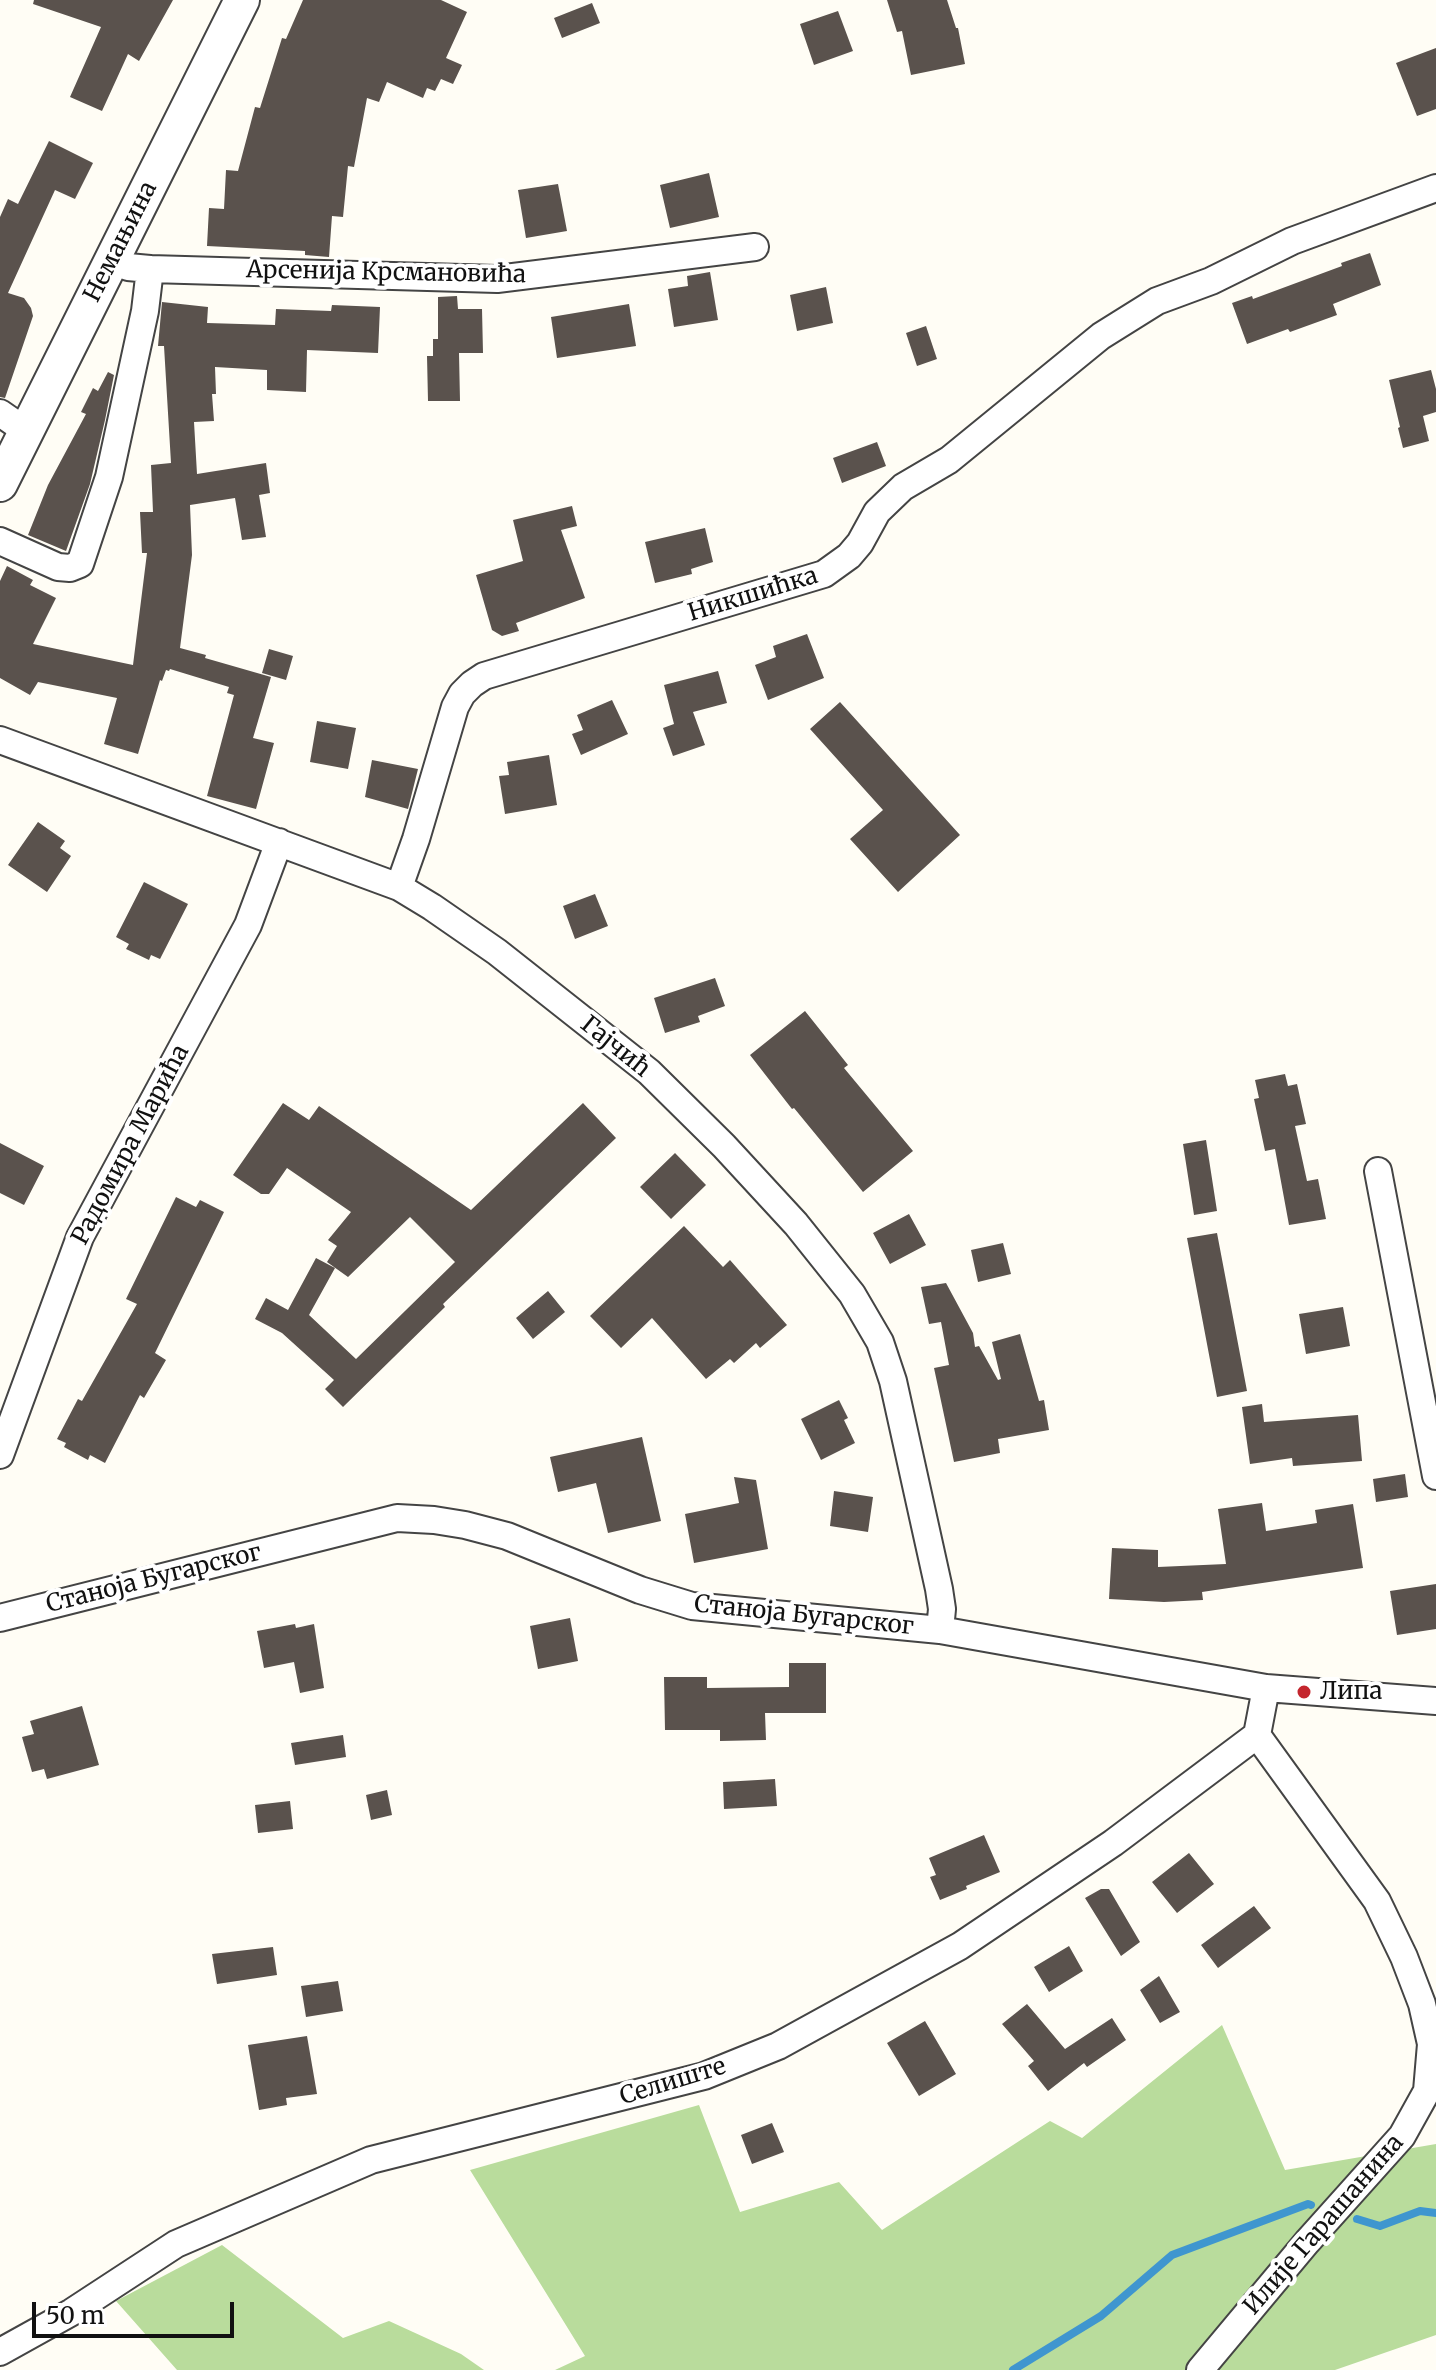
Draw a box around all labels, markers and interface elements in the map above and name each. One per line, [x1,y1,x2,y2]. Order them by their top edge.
street label: Немањина [78,177,164,307]
street label: Арсенија Крсмановића [246,256,526,290]
street label: Никшићка [685,562,821,628]
street label: Гајчић [574,1010,656,1084]
street label: Радомира Марића [66,1040,196,1250]
street label: Станоја Бугарског [43,1538,265,1620]
street label: Станоја Бугарског [693,1590,915,1642]
place label: Липа [1320,1678,1382,1706]
marker: Липа [1295,1683,1313,1701]
street label: Селиште [617,2052,729,2112]
street label: Илије Гарашанина [1238,2129,1410,2321]
scale bar [36,2286,238,2336]
text: 50 m [46,2300,105,2331]

